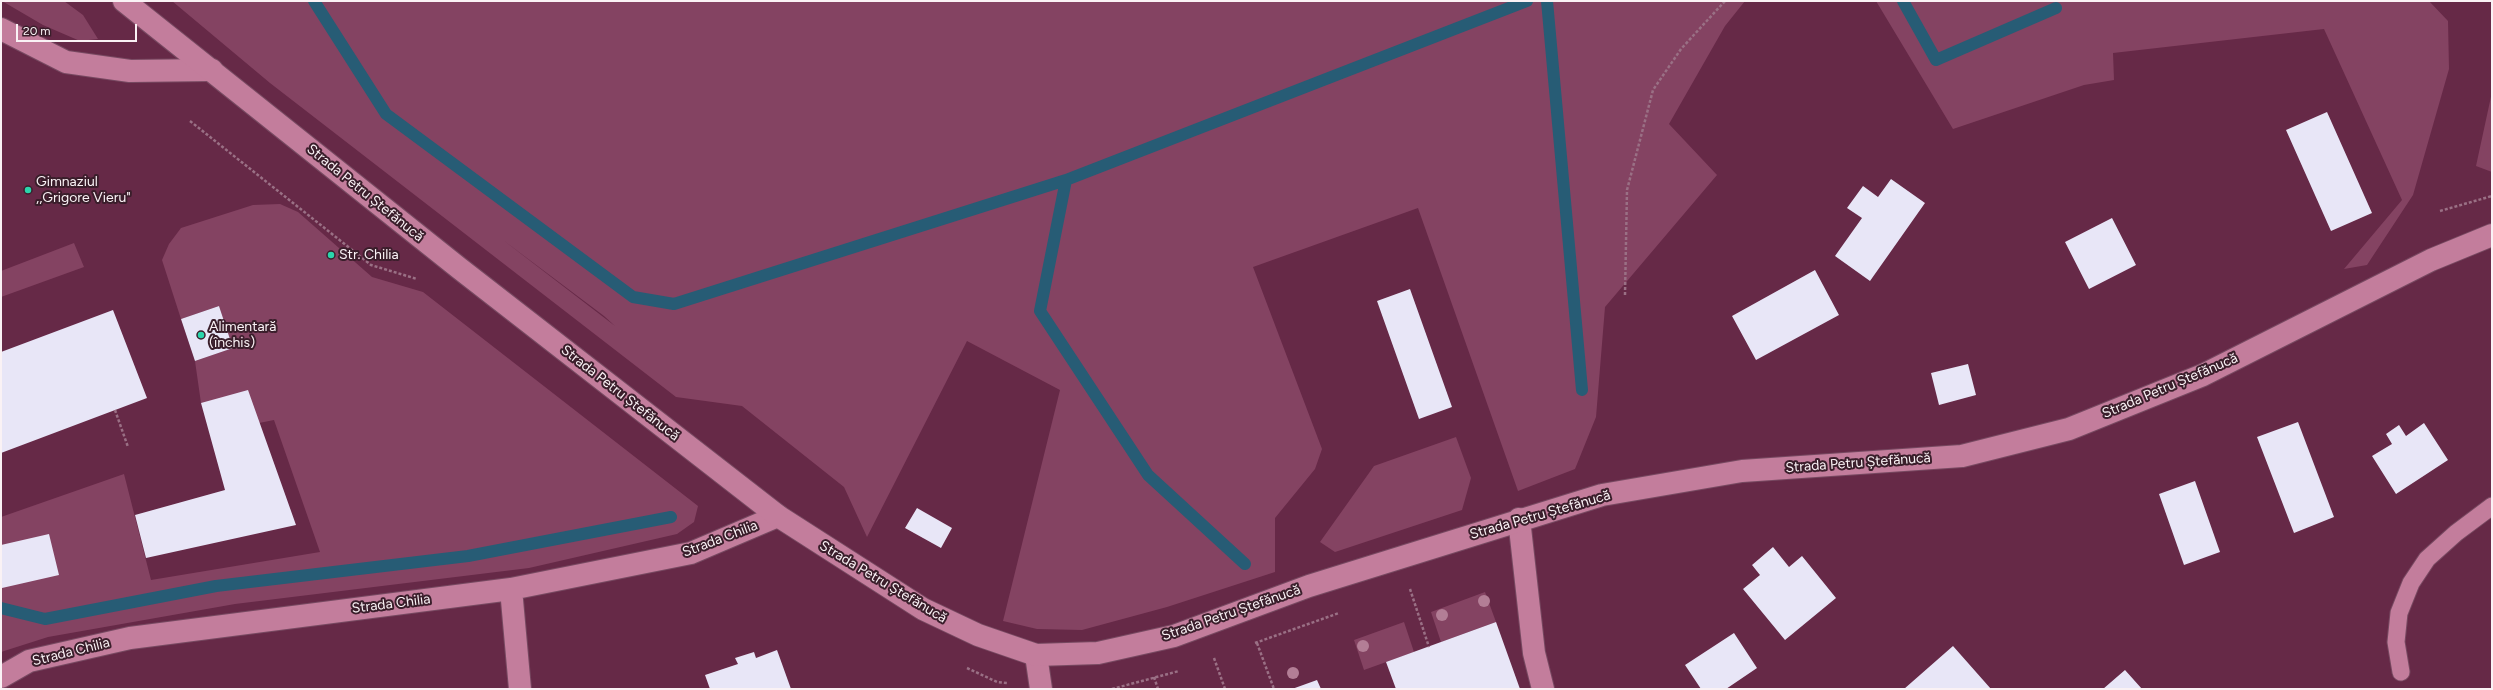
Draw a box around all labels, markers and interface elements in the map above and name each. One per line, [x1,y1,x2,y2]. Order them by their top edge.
scale bar [18,16,139,42]
text: 20 m [23,24,51,38]
street label: Strada Petru Ștefănucă [303,141,427,245]
place label: Gimnaziul ,,Grigore Vieru" [36,174,131,206]
marker: Gimnaziul ,,Grigore Vieru" [23,185,33,195]
place label: Str. Chilia [339,247,399,263]
marker: Str. Chilia [326,250,336,260]
place label: Alimentară (închis) [209,319,276,352]
marker: Alimentară (închis) [196,330,206,340]
street label: Strada Petru Ștefănucă [557,342,683,444]
street label: Strada Petru Ștefănucă [2100,350,2240,422]
street label: Strada Petru Ștefănucă [1785,450,1931,476]
street label: Strada Petru Ștefănucă [1468,487,1612,543]
street label: Strada Chilia [680,517,760,561]
street label: Strada Petru Ștefănucă [816,537,950,627]
street label: Strada Petru Ștefănucă [1159,581,1303,645]
street label: Strada Chilia [351,591,431,617]
street label: Strada Chilia [31,634,111,670]

